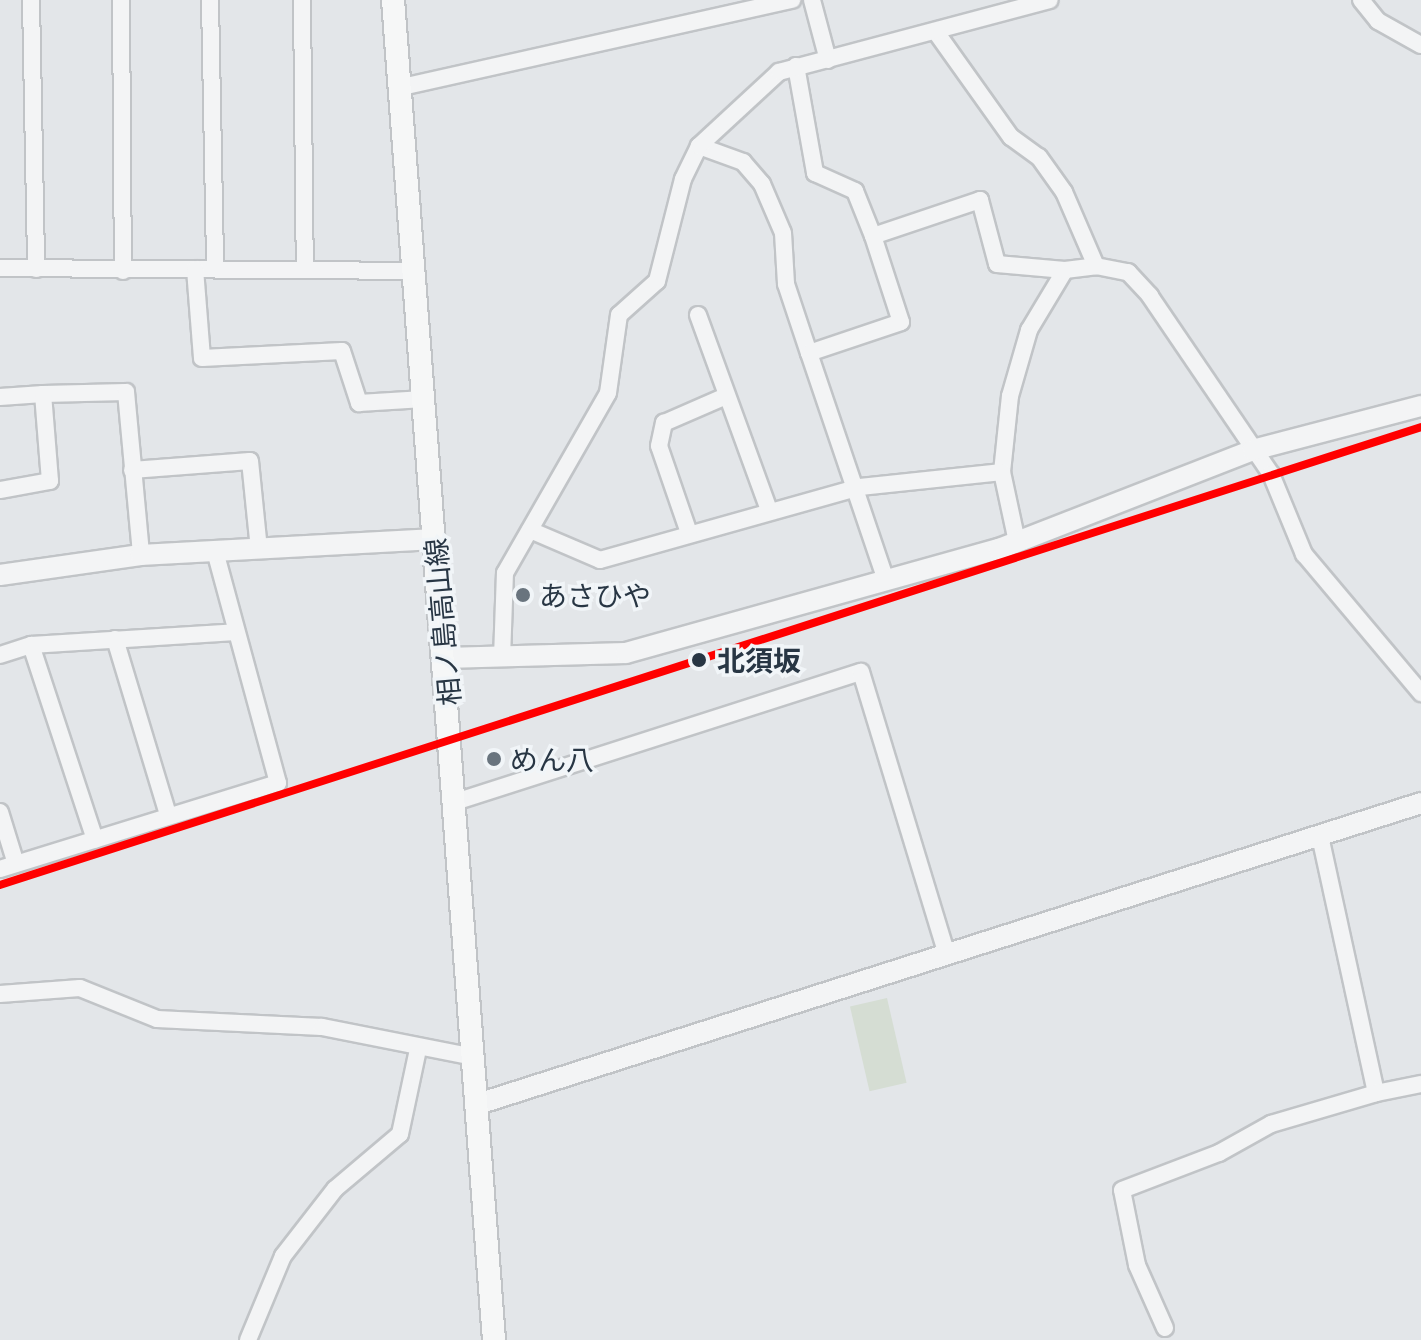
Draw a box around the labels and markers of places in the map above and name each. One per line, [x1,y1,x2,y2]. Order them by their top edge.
place label: あさひや [539,578,651,612]
marker: あさひや [514,586,532,604]
place label: 北須坂 [717,643,801,677]
marker: 北須坂 [688,649,710,671]
place label: めん八 [510,742,594,776]
marker: めん八 [485,750,503,768]

